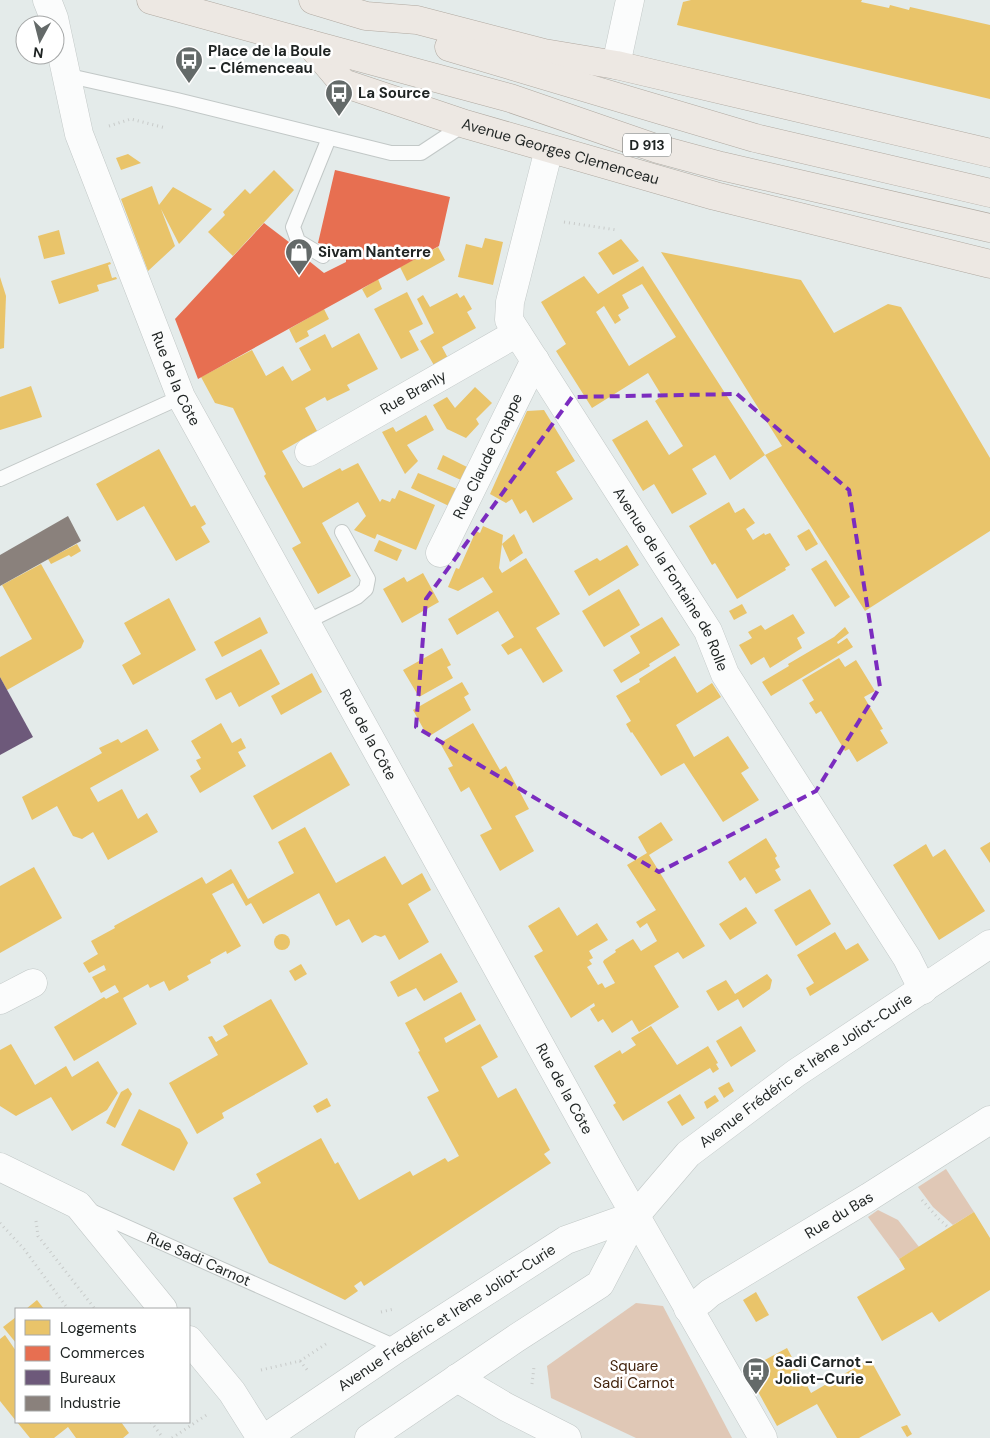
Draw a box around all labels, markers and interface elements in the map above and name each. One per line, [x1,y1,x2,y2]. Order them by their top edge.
north arrow [15,15,65,65]
place label: Place de la Boule - Clémenceau [208,41,331,78]
text: N [32,43,45,62]
bus stop icon: Place de la Boule - Clémenceau [174,45,204,84]
bus stop icon: La Source [324,78,354,117]
place label: La Source [358,83,430,103]
street label: Avenue Georges Clemenceau [459,114,661,189]
road number: D 913 [623,134,671,156]
shop icon: Sivam Nanterre [284,237,314,276]
place label: Sivam Nanterre [318,242,431,262]
street label: Rue de la Côte [147,328,205,429]
street label: Rue Branly [376,365,450,419]
street label: Rue Claude Chappe [448,390,527,522]
street label: Avenue de la Fontaine de Rolle [609,484,733,674]
street label: Rue de la Côte [335,686,401,784]
street label: Avenue Frédéric et Irène Joliot-Curie [695,989,916,1152]
street label: Rue de la Côte [531,1040,598,1138]
street label: Rue du Bas [801,1187,877,1244]
street label: Rue Sadi Carnot [144,1227,254,1291]
street label: Avenue Frédéric et Irène Joliot-Curie [334,1239,559,1396]
legend [15,1308,190,1423]
text: Logements [60,1318,137,1338]
text: Commerces [60,1343,145,1363]
place label: Sadi Carnot - Joliot-Curie [775,1352,873,1389]
park label: Square Sadi Carnot [593,1356,675,1393]
bus stop icon: Sadi Carnot - Joliot-Curie [741,1356,771,1395]
text: Bureaux [60,1368,116,1388]
text: Industrie [60,1393,121,1413]

